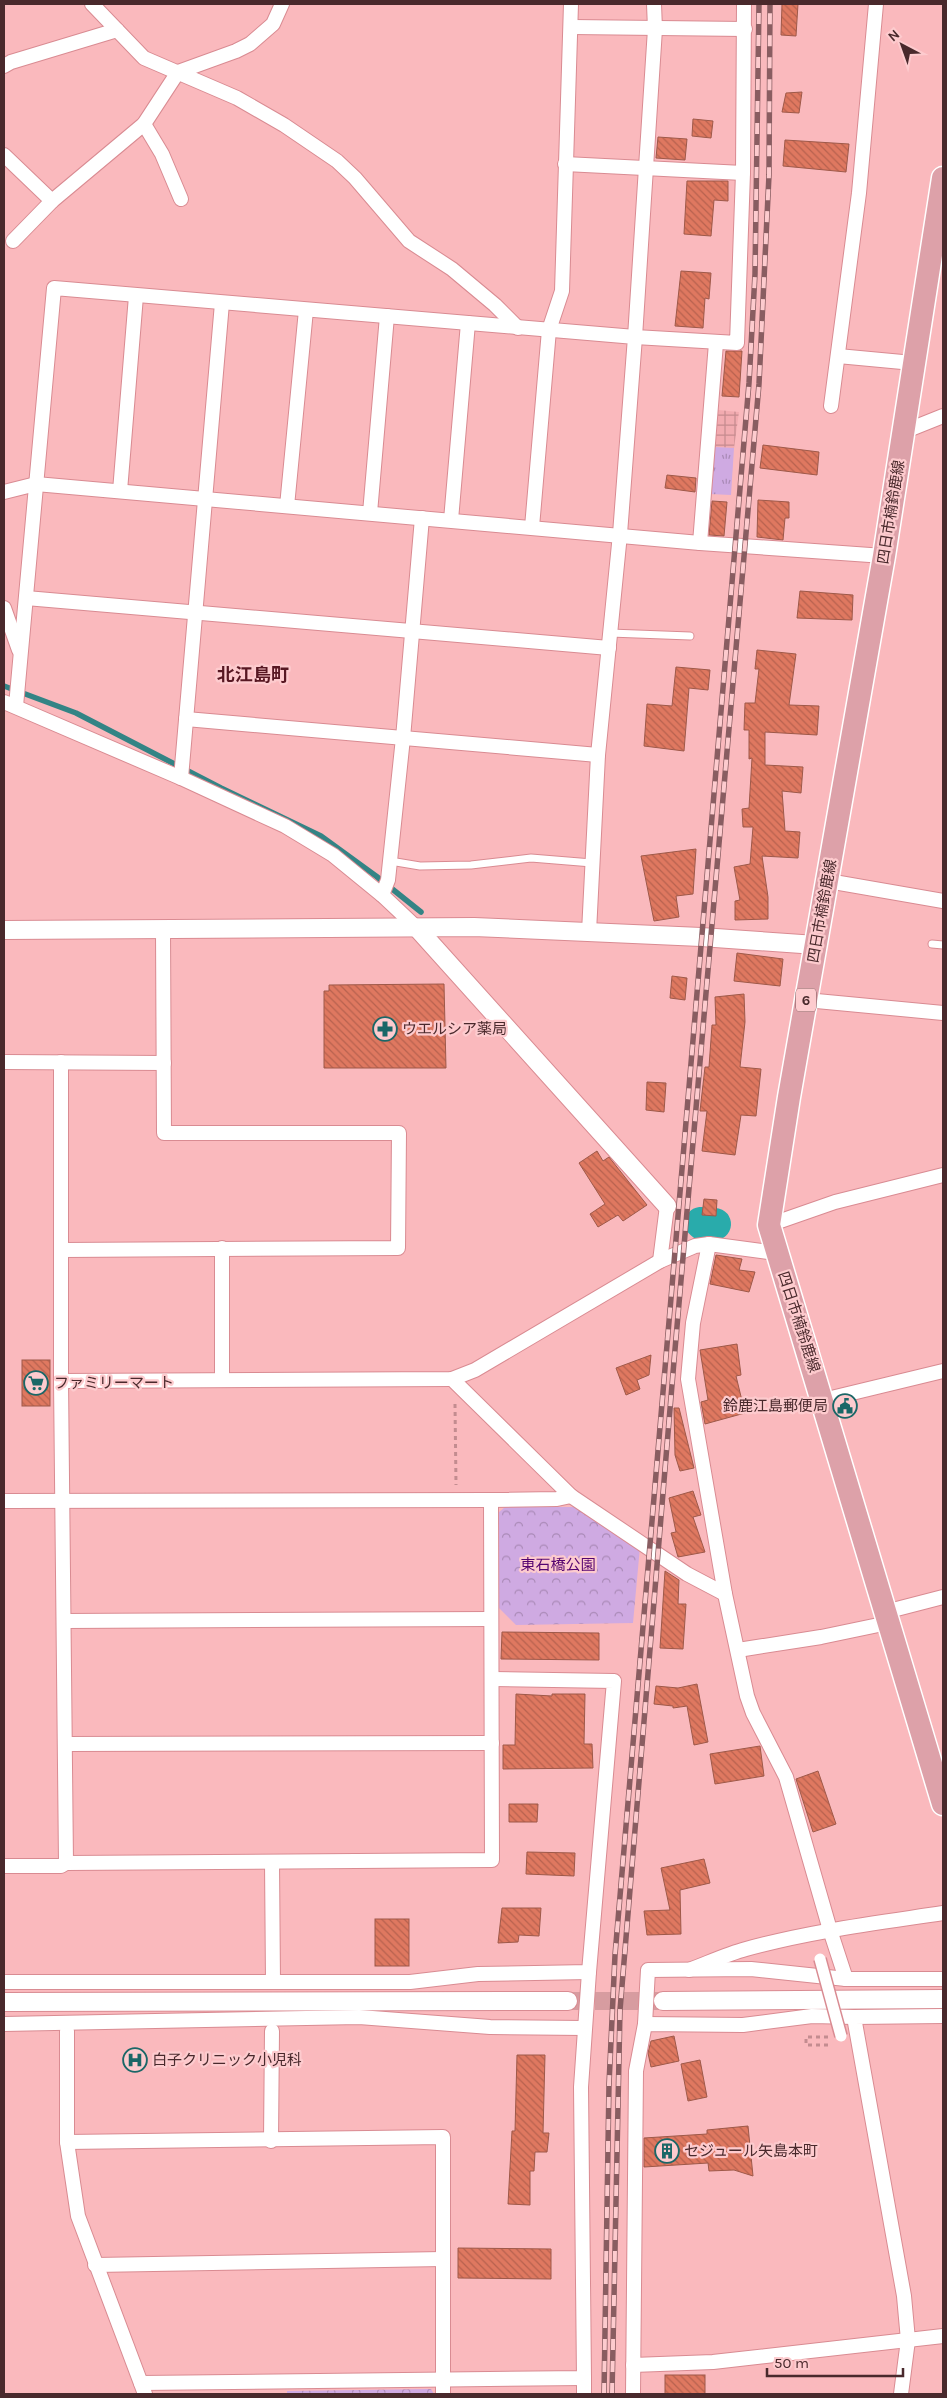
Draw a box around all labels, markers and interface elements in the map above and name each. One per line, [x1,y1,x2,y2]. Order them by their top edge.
north arrow [877,20,927,70]
text: N [884,26,903,45]
street label: 四日市楠鈴鹿線 [874,459,908,565]
district label: 北江島町 [217,664,289,686]
street label: 四日市楠鈴鹿線 [804,858,840,964]
road number: 6 [796,988,816,1012]
pharmacy icon: ウエルシア薬局 [372,1016,398,1042]
place label: ウエルシア薬局 [402,1020,507,1038]
street label: 四日市楠鈴鹿線 [774,1269,824,1375]
supermarket icon: ファミリーマート [23,1370,49,1396]
place label: ファミリーマート [54,1374,174,1392]
public building icon: 鈴鹿江島郵便局 [832,1393,858,1419]
place label: 鈴鹿江島郵便局 [723,1397,828,1415]
park label: 東石橋公園 [520,1556,596,1574]
hospital icon: 白子クリニック小児科 [122,2047,148,2073]
place label: 白子クリニック小児科 [152,2051,302,2069]
building icon: セジュール矢島本町 [654,2138,680,2164]
place label: セジュール矢島本町 [684,2142,818,2160]
scale bar [767,2346,903,2378]
text: 50 m [774,2354,809,2372]

